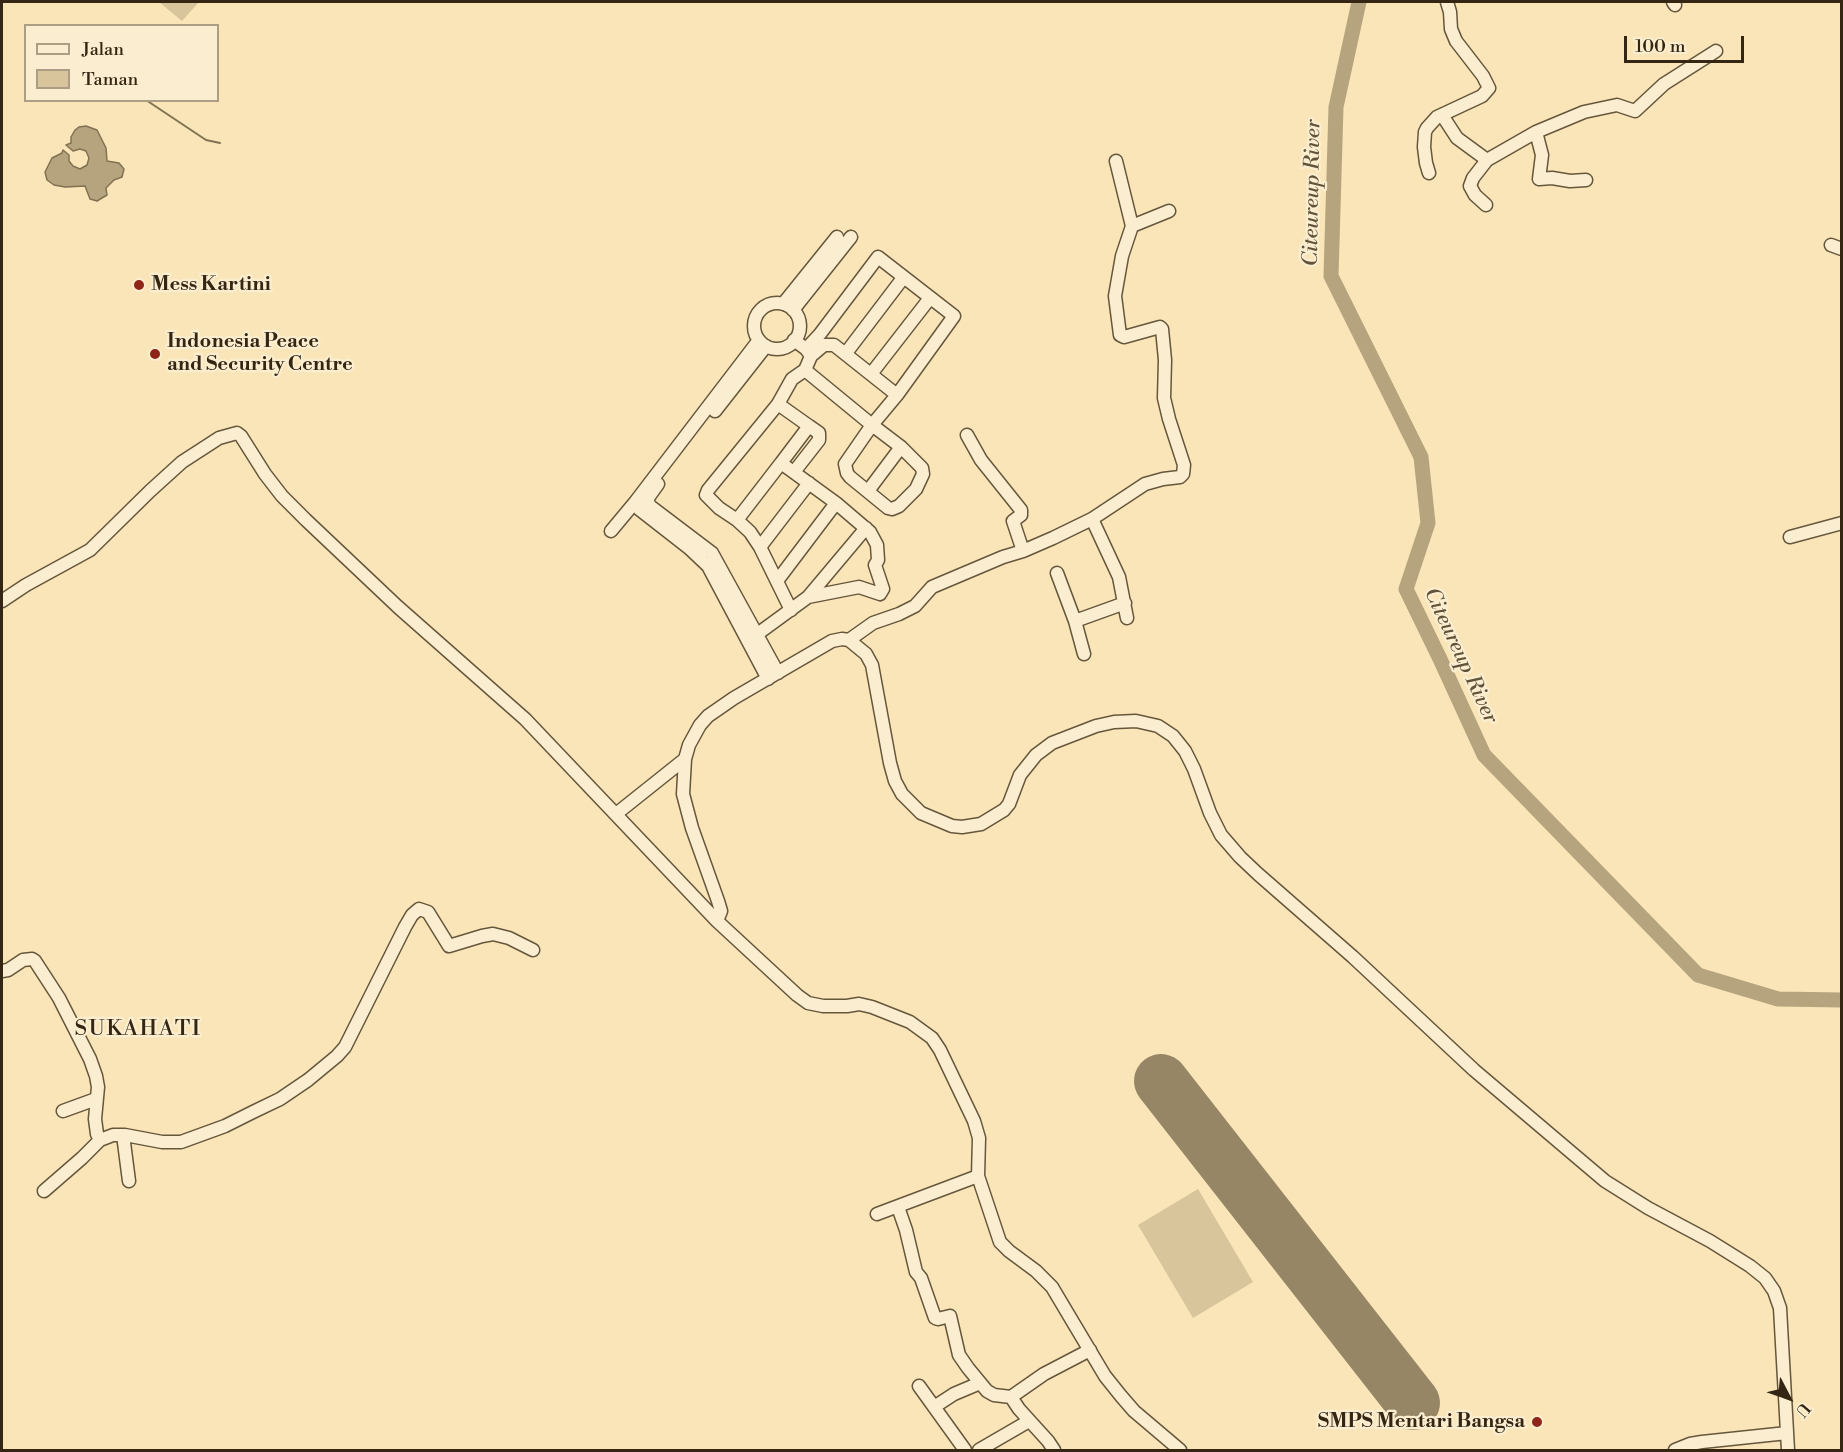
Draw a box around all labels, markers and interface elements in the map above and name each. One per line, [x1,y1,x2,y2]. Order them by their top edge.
legend [24,24,219,102]
scale bar [1627,24,1747,62]
text: 100 m [1635,35,1686,58]
text: Jalan [82,38,124,61]
text: Taman [82,68,138,91]
water label: Citeureup River [1299,119,1327,267]
place label: Mess Kartini [151,273,271,297]
marker: Mess Kartini [132,278,146,292]
place label: Indonesia Peace and Security Centre [167,330,353,377]
marker: Indonesia Peace and Security Centre [148,347,162,361]
water label: Citeureup River [1418,584,1502,728]
district label: SUKAHATI [74,1017,202,1043]
north arrow [1759,1368,1819,1428]
text: U [1791,1399,1814,1421]
place label: SMPS Mentari Bangsa [1318,1410,1525,1434]
marker: SMPS Mentari Bangsa [1530,1415,1544,1429]

